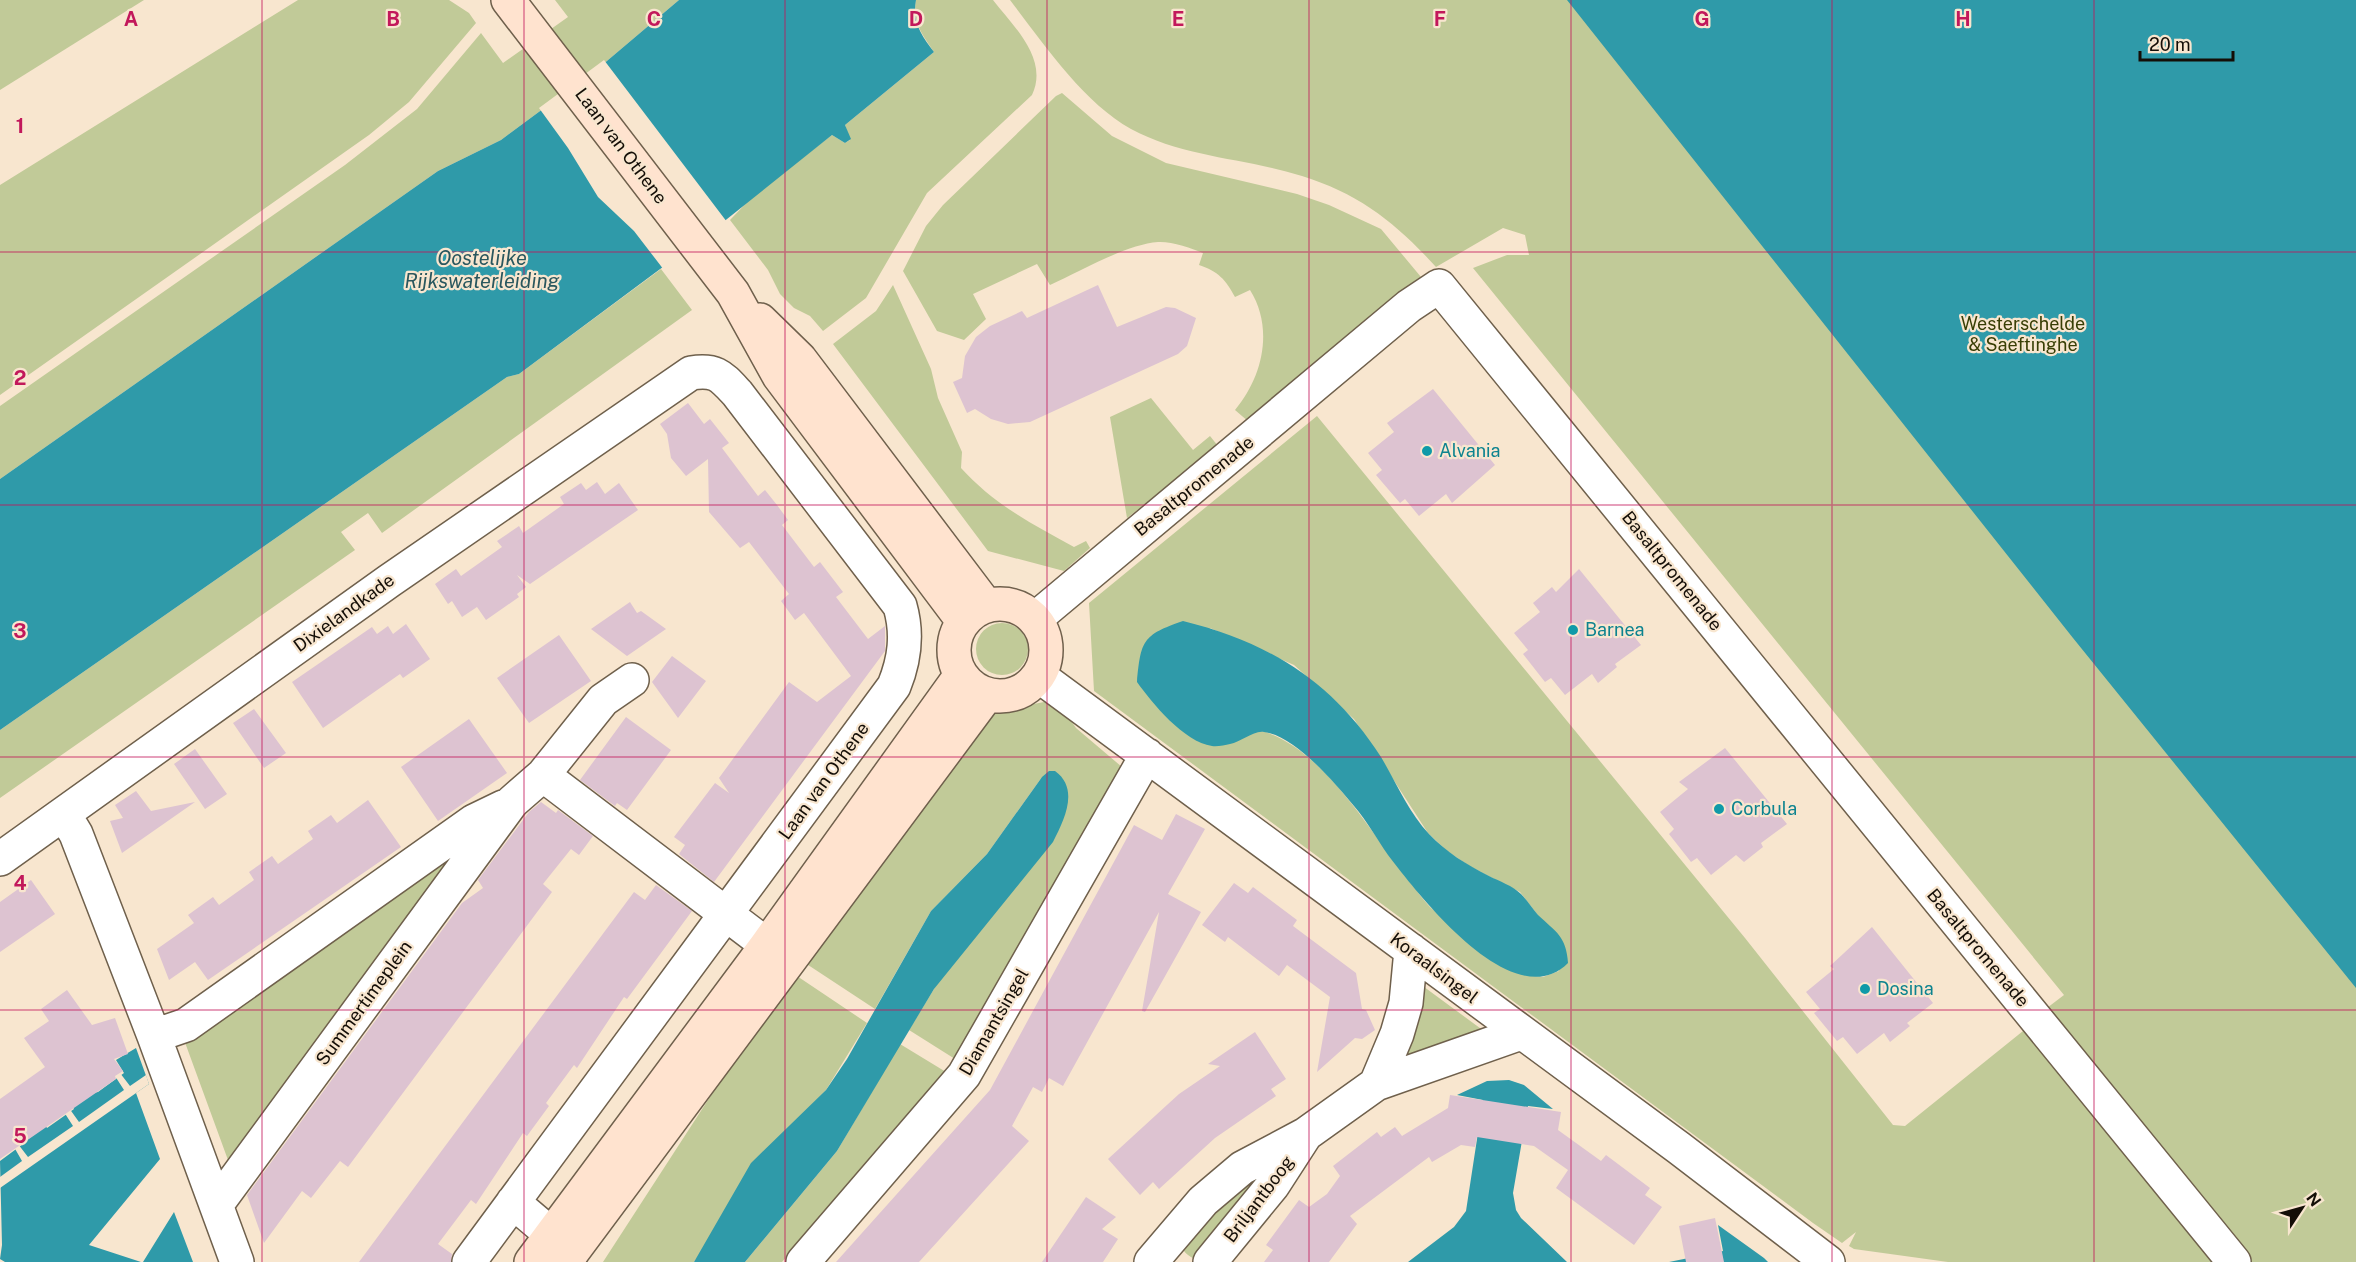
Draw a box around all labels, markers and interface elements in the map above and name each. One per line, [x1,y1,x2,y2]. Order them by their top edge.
text: A [124,7,138,31]
text: B [386,7,400,31]
text: C [647,7,661,31]
text: D [909,7,923,31]
text: E [1172,7,1184,31]
text: F [1434,7,1446,31]
text: G [1694,7,1710,31]
text: H [1955,7,1971,31]
scale bar [2140,24,2233,62]
text: 20 m [2149,34,2191,55]
street label: Laan van Othene [571,84,672,208]
text: 1 [16,114,24,138]
water label: Oostelijke Rijkswaterleiding [405,246,560,293]
park label: Westerschelde & Saeftinghe [1961,313,2085,355]
text: 2 [14,366,26,390]
street label: Basaltpromenade [1130,431,1258,540]
place label: Alvania [1439,440,1501,461]
marker: Alvania [1420,444,1434,458]
street label: Basaltpromenade [1618,507,1727,635]
street label: Dixielandkade [289,569,398,656]
text: 3 [13,619,27,643]
place label: Barnea [1585,619,1644,640]
marker: Barnea [1566,623,1580,637]
street label: Laan van Othene [774,718,873,843]
place label: Corbula [1731,798,1797,819]
marker: Corbula [1712,802,1726,816]
text: 4 [13,871,27,895]
street label: Basaltpromenade [1923,884,2034,1011]
street label: Koraalsingel [1386,928,1482,1007]
street label: Summertimeplein [311,936,416,1069]
street label: Diamantsingel [954,965,1033,1079]
place label: Dosina [1877,978,1934,999]
marker: Dosina [1858,982,1872,996]
text: 5 [13,1124,27,1148]
street label: Briljantboog [1219,1151,1298,1246]
north arrow [2272,1178,2332,1238]
text: N [2302,1189,2325,1210]

